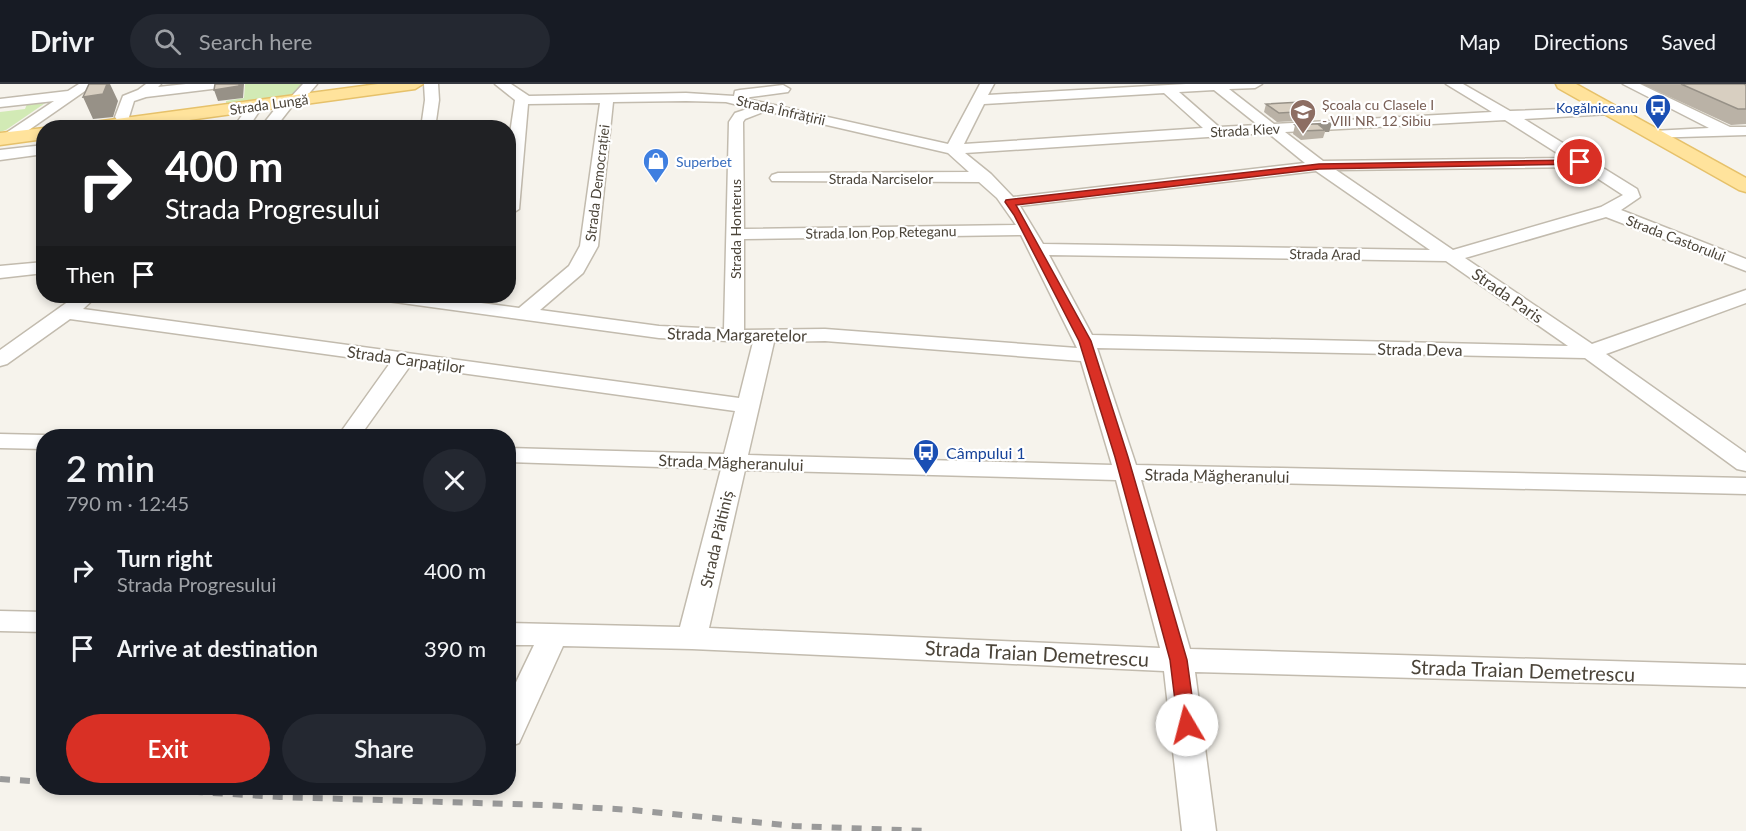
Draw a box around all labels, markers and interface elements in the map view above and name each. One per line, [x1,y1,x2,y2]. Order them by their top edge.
search box [130,14,550,68]
text: Drivr [30,24,94,58]
icon: search [151,25,184,58]
text: Search here [199,28,312,55]
text: Map [1459,29,1500,54]
text: Directions [1533,29,1628,54]
text: Saved [1661,29,1716,54]
street label: Strada Lungă [229,90,309,118]
street label: Strada Înfrățirii [735,91,827,129]
bus stop icon: Kogălniceanu [1643,92,1673,130]
place label: Școala cu Clasele I - VIII NR. 12 Sibiu [1322,96,1434,129]
school or university icon: Școala cu Clasele I - VIII NR. 12 Sibiu [1288,97,1318,135]
place label: Kogălniceanu [1556,99,1638,116]
street label: Strada Kiev [1210,120,1281,140]
street label: Strada Democrației [581,124,613,242]
pin [1554,136,1605,187]
text: 400 m [165,141,283,191]
icon: right [66,144,144,222]
icon: arrive [1563,145,1596,178]
shop icon: Superbet [641,146,671,184]
place label: Superbet [676,153,732,170]
street label: Strada Narciselor [829,170,933,187]
street label: Strada Honterus [727,179,744,279]
text: Strada Progresului [165,192,380,225]
street label: Strada Castorului [1624,211,1728,265]
street label: Strada Ion Pop Reteganu [805,222,957,242]
street label: Strada Arad [1289,245,1361,263]
icon: arrive [127,258,160,291]
text: Then [66,261,115,288]
street label: Strada Paris [1469,264,1547,327]
street label: Strada Margaretelor [667,323,807,345]
street label: Strada Deva [1377,339,1463,359]
street label: Strada Carpaților [346,341,466,377]
bus stop icon: Câmpului 1 [911,437,941,475]
place label: Câmpului 1 [946,443,1026,462]
text: 2 min [66,446,155,490]
button: close [423,449,486,512]
street label: Strada Măgheranului [658,450,804,474]
street label: Strada Măgheranului [1144,464,1290,486]
street label: Strada Păltiniș [696,488,736,590]
text: 790 m · 12:45 [66,491,189,515]
text: Turn right [117,545,212,572]
icon: right [66,554,99,587]
text: 400 m [424,557,486,584]
text: Strada Progresului [117,572,276,596]
icon: arrive [66,632,99,665]
text: Arrive at destination [117,635,318,662]
text: 390 m [424,635,486,662]
street label: Strada Traian Demetrescu [924,635,1150,671]
street label: Strada Traian Demetrescu [1410,654,1636,686]
position arrow [1155,693,1219,757]
button: Exit [66,714,270,783]
button: Share [282,714,486,783]

